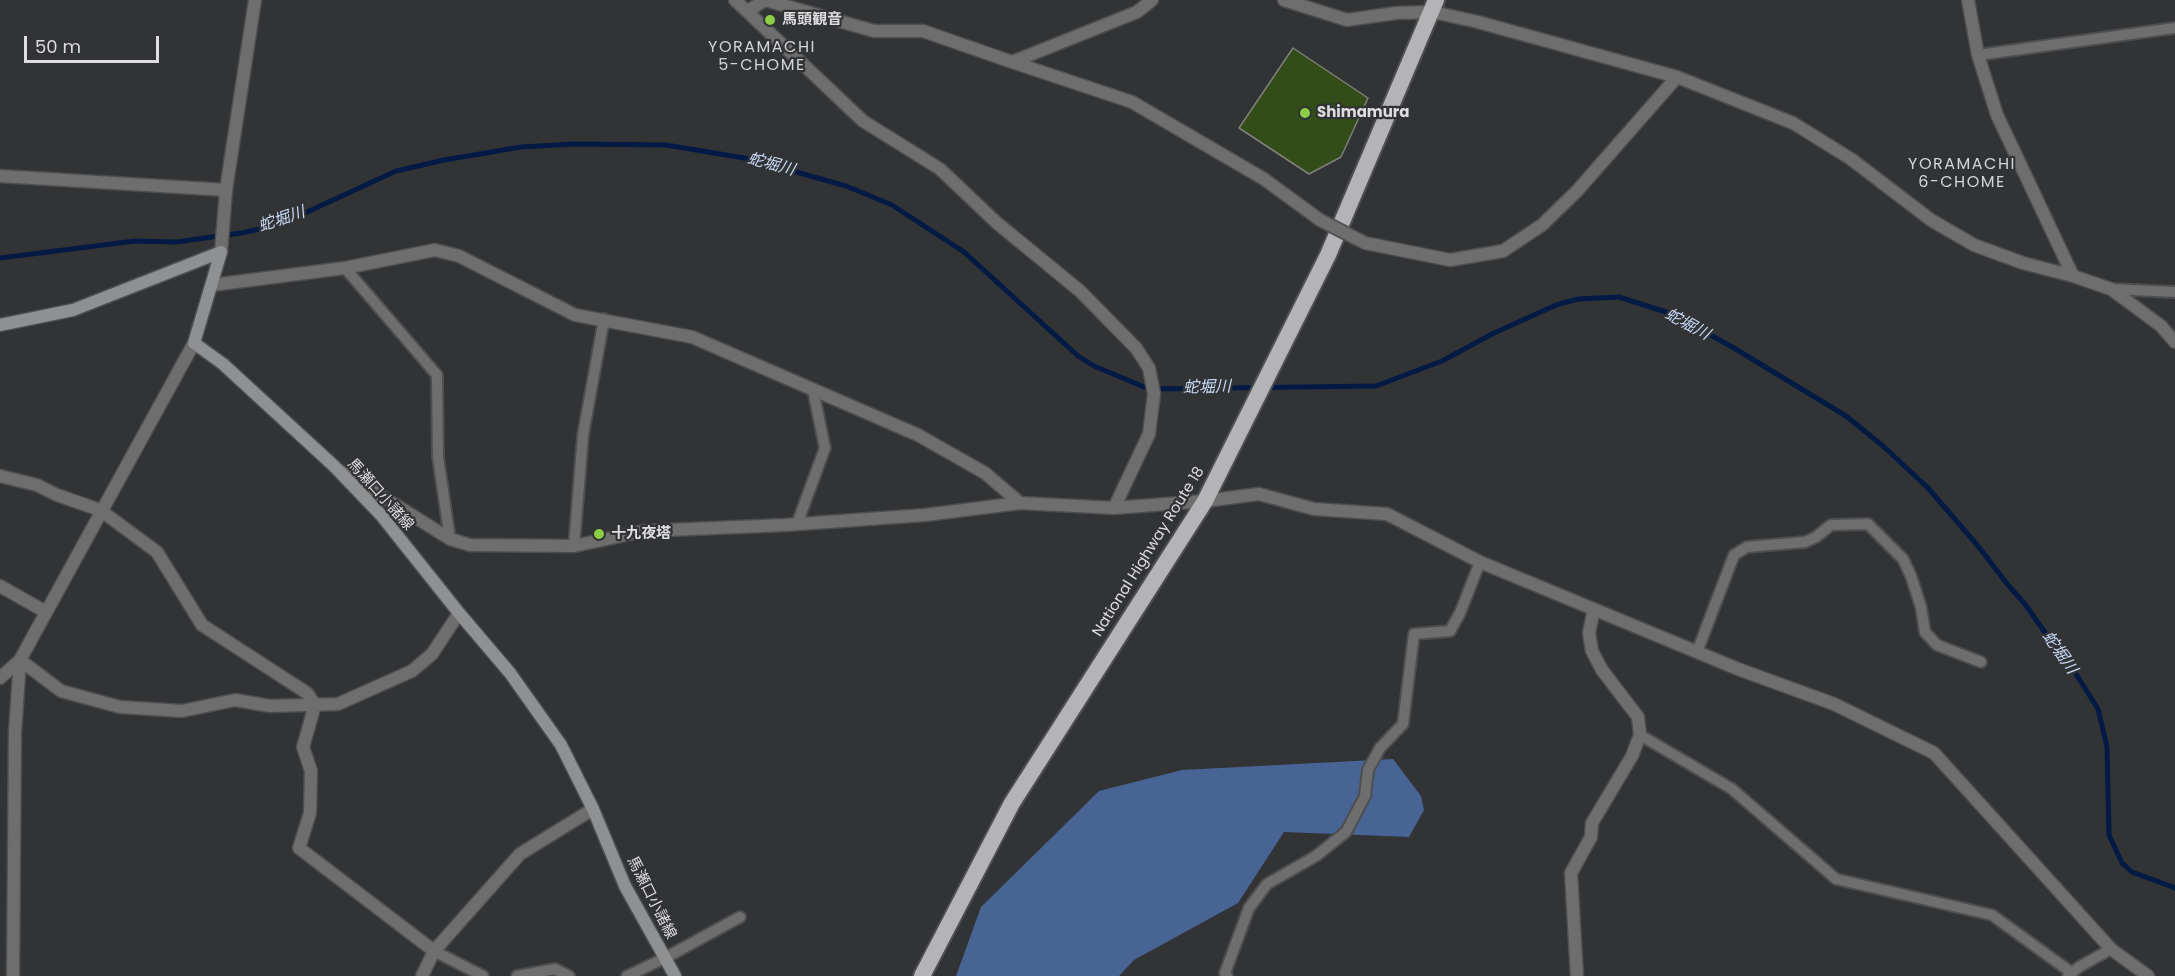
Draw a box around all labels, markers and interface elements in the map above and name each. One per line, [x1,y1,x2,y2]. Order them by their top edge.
place label: 馬頭観音 [782,11,842,29]
marker: 馬頭観音 [763,13,777,27]
scale bar [27,24,162,62]
text: 50 m [35,34,81,59]
district label: YORAMACHI 5-CHOME [708,38,816,76]
place label: Shimamura [1317,104,1409,122]
marker: Shimamura [1298,106,1312,120]
water label: 蛇堀川 [745,150,797,180]
district label: YORAMACHI 6-CHOME [1908,155,2016,193]
water label: 蛇堀川 [256,203,308,237]
water label: 蛇堀川 [1661,305,1713,345]
water label: 蛇堀川 [1183,378,1231,398]
street label: 馬瀬口小諸線 [343,456,417,534]
street label: National Highway Route 18 [1089,464,1209,640]
place label: 十九夜塔 [611,525,671,543]
marker: 十九夜塔 [592,527,606,541]
water label: 蛇堀川 [2037,628,2081,678]
street label: 馬瀬口小諸線 [623,854,679,942]

